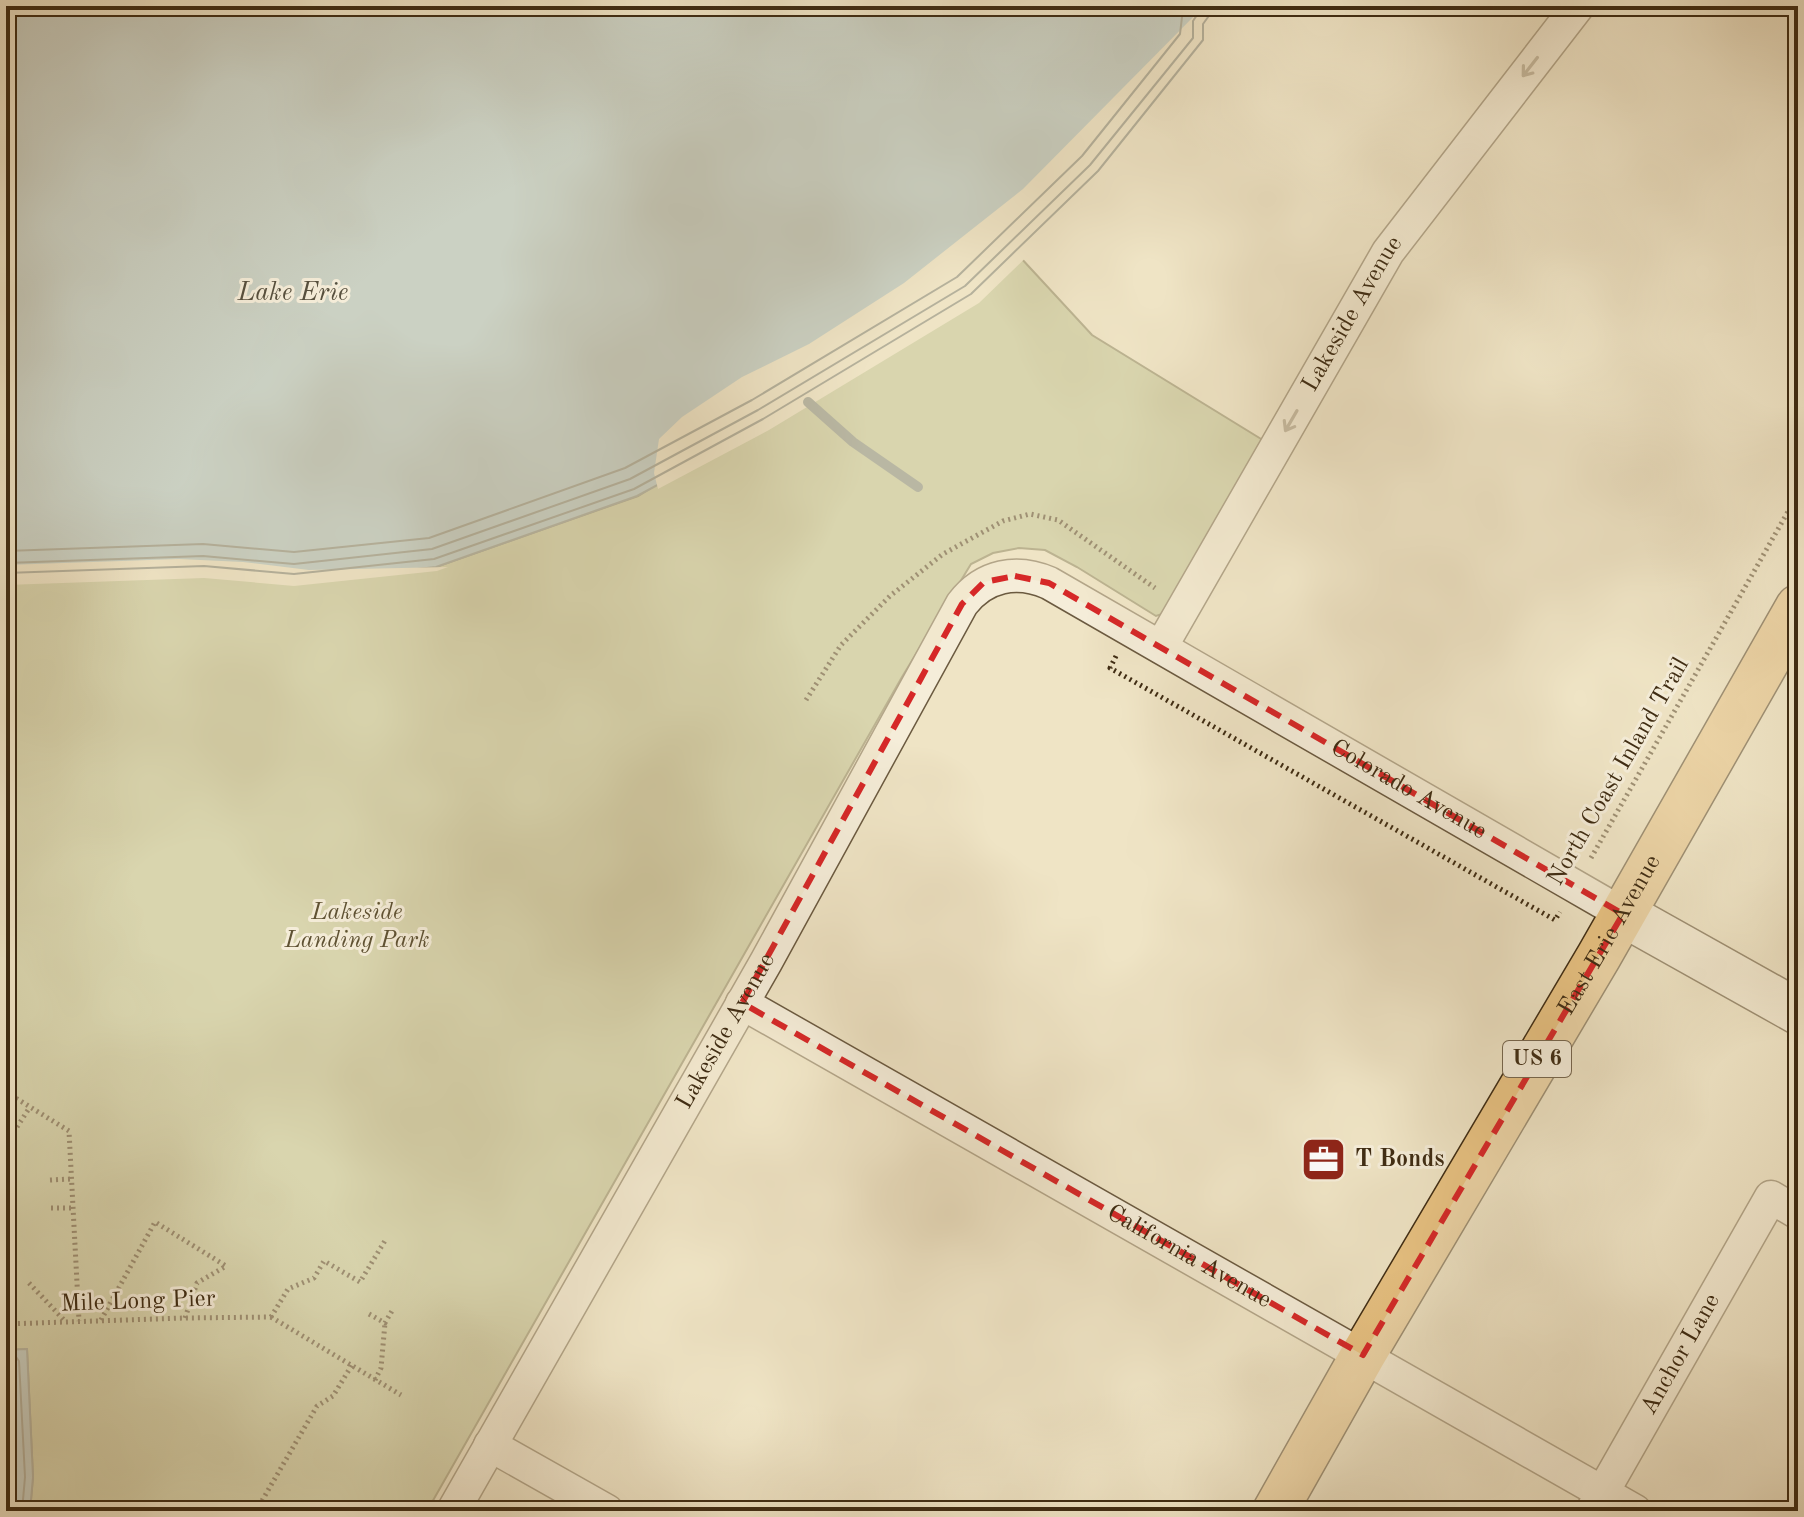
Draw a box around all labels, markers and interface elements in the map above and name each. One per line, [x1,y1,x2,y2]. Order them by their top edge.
one-way arrow [1521,56,1538,78]
street label: Lakeside Avenue [1298,232,1407,396]
water label: Lake Erie [236,280,349,306]
one-way arrow [1283,409,1298,433]
street label: North Coast Inland Trail [1544,654,1694,890]
street label: Colorado Avenue [1326,736,1490,844]
street label: East Erie Avenue [1554,851,1666,1020]
park label: Lakeside Landing Park [283,901,430,953]
street label: Lakeside Avenue [673,950,780,1113]
road number: US 6 [1503,1041,1571,1077]
office icon: T Bonds [1300,1136,1348,1184]
place label: T Bonds [1355,1148,1445,1172]
street label: California Avenue [1102,1201,1275,1313]
street label: Mile Long Pier [60,1287,216,1317]
street label: Anchor Lane [1637,1290,1725,1419]

